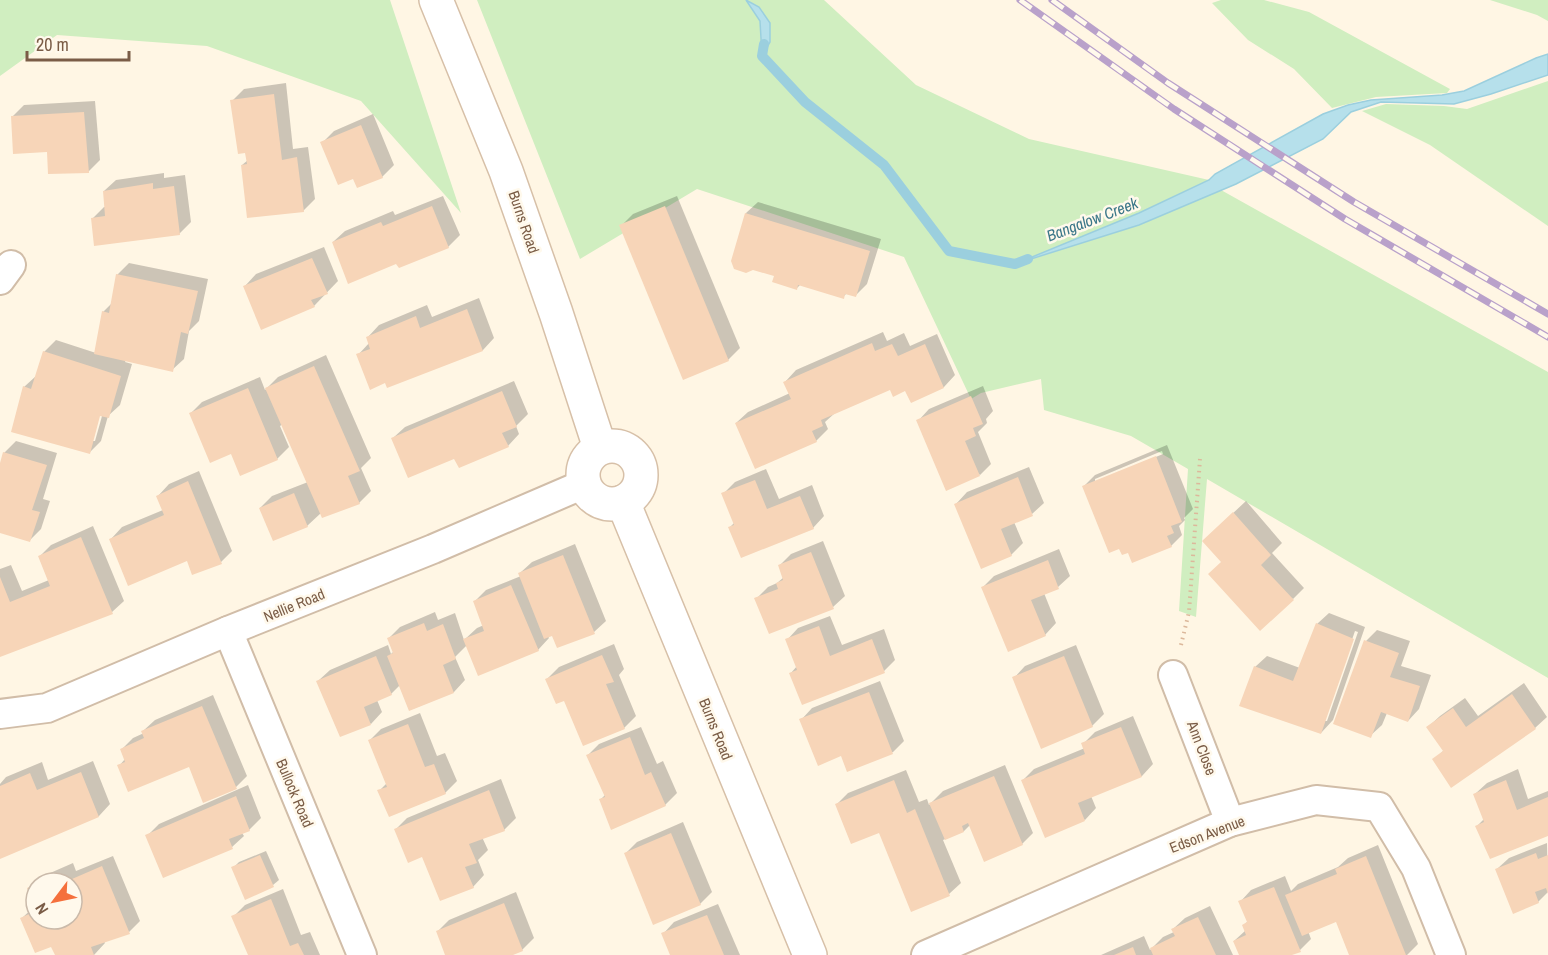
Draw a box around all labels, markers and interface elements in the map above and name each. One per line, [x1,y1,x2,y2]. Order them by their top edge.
scale bar [27,24,129,62]
text: 20 m [36,32,69,57]
street label: Burns Road [503,188,545,256]
water label: Bangalow Creek [1043,191,1141,247]
street label: Nellie Road [260,583,328,627]
street label: Burns Road [694,695,738,763]
street label: Ann Close [1182,717,1222,778]
street label: Bullock Road [271,756,319,830]
street label: Edson Avenue [1166,810,1248,858]
north arrow [24,871,84,931]
text: N [29,899,53,919]

